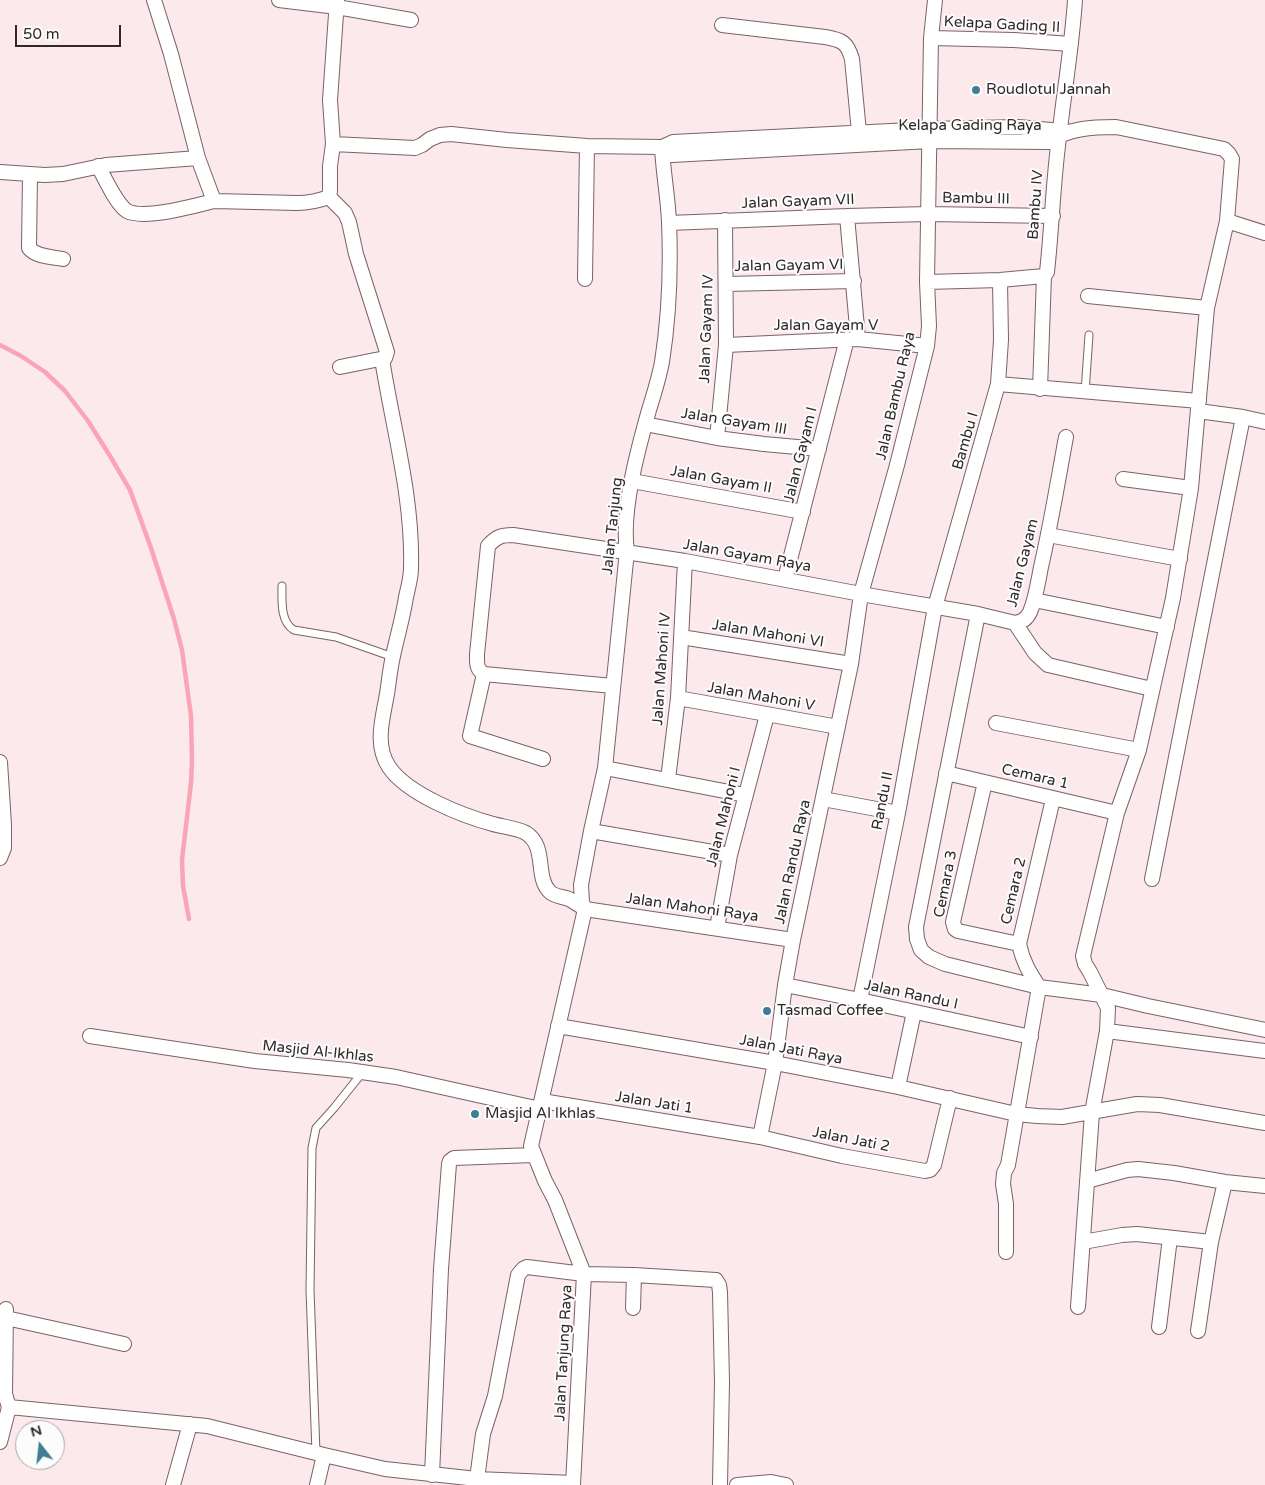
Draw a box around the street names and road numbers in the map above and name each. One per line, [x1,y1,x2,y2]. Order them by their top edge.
street label: Kelapa Gading II [943,13,1061,37]
street label: Kelapa Gading Raya [898,117,1042,135]
street label: Bambu IV [1025,170,1047,240]
street label: Bambu III [942,189,1010,209]
street label: Jalan Gayam VII [741,191,855,213]
street label: Jalan Gayam VI [734,256,844,276]
street label: Jalan Gayam IV [696,274,718,384]
street label: Jalan Gayam V [774,317,878,335]
street label: Jalan Bambu Raya [872,330,920,462]
street label: Jalan Gayam III [680,405,788,439]
street label: Jalan Gayam I [780,405,822,505]
street label: Bambu I [949,410,983,472]
street label: Jalan Gayam II [669,462,773,498]
street label: Jalan Tanjung [599,476,627,576]
street label: Jalan Gayam [1003,517,1043,609]
street label: Jalan Gayam Raya [682,536,812,576]
street label: Jalan Mahoni IV [649,612,675,726]
street label: Jalan Mahoni VI [711,616,825,652]
street label: Jalan Mahoni V [706,679,816,715]
street label: Cemara 1 [1000,761,1070,793]
street label: Jalan Mahoni I [703,765,745,869]
street label: Randu II [869,770,897,832]
street label: Jalan Randu Raya [771,798,815,926]
street label: Cemara 3 [931,849,961,919]
street label: Cemara 2 [998,856,1030,926]
street label: Jalan Mahoni Raya [624,890,760,926]
street label: Jalan Randu I [862,976,960,1014]
street label: Jalan Jati Raya [738,1031,844,1069]
street label: Masjid Al-Ikhlas [261,1037,375,1067]
street label: Jalan Jati 1 [614,1088,694,1118]
street label: Jalan Jati 2 [811,1124,891,1156]
street label: Jalan Tanjung Raya [551,1284,577,1422]

